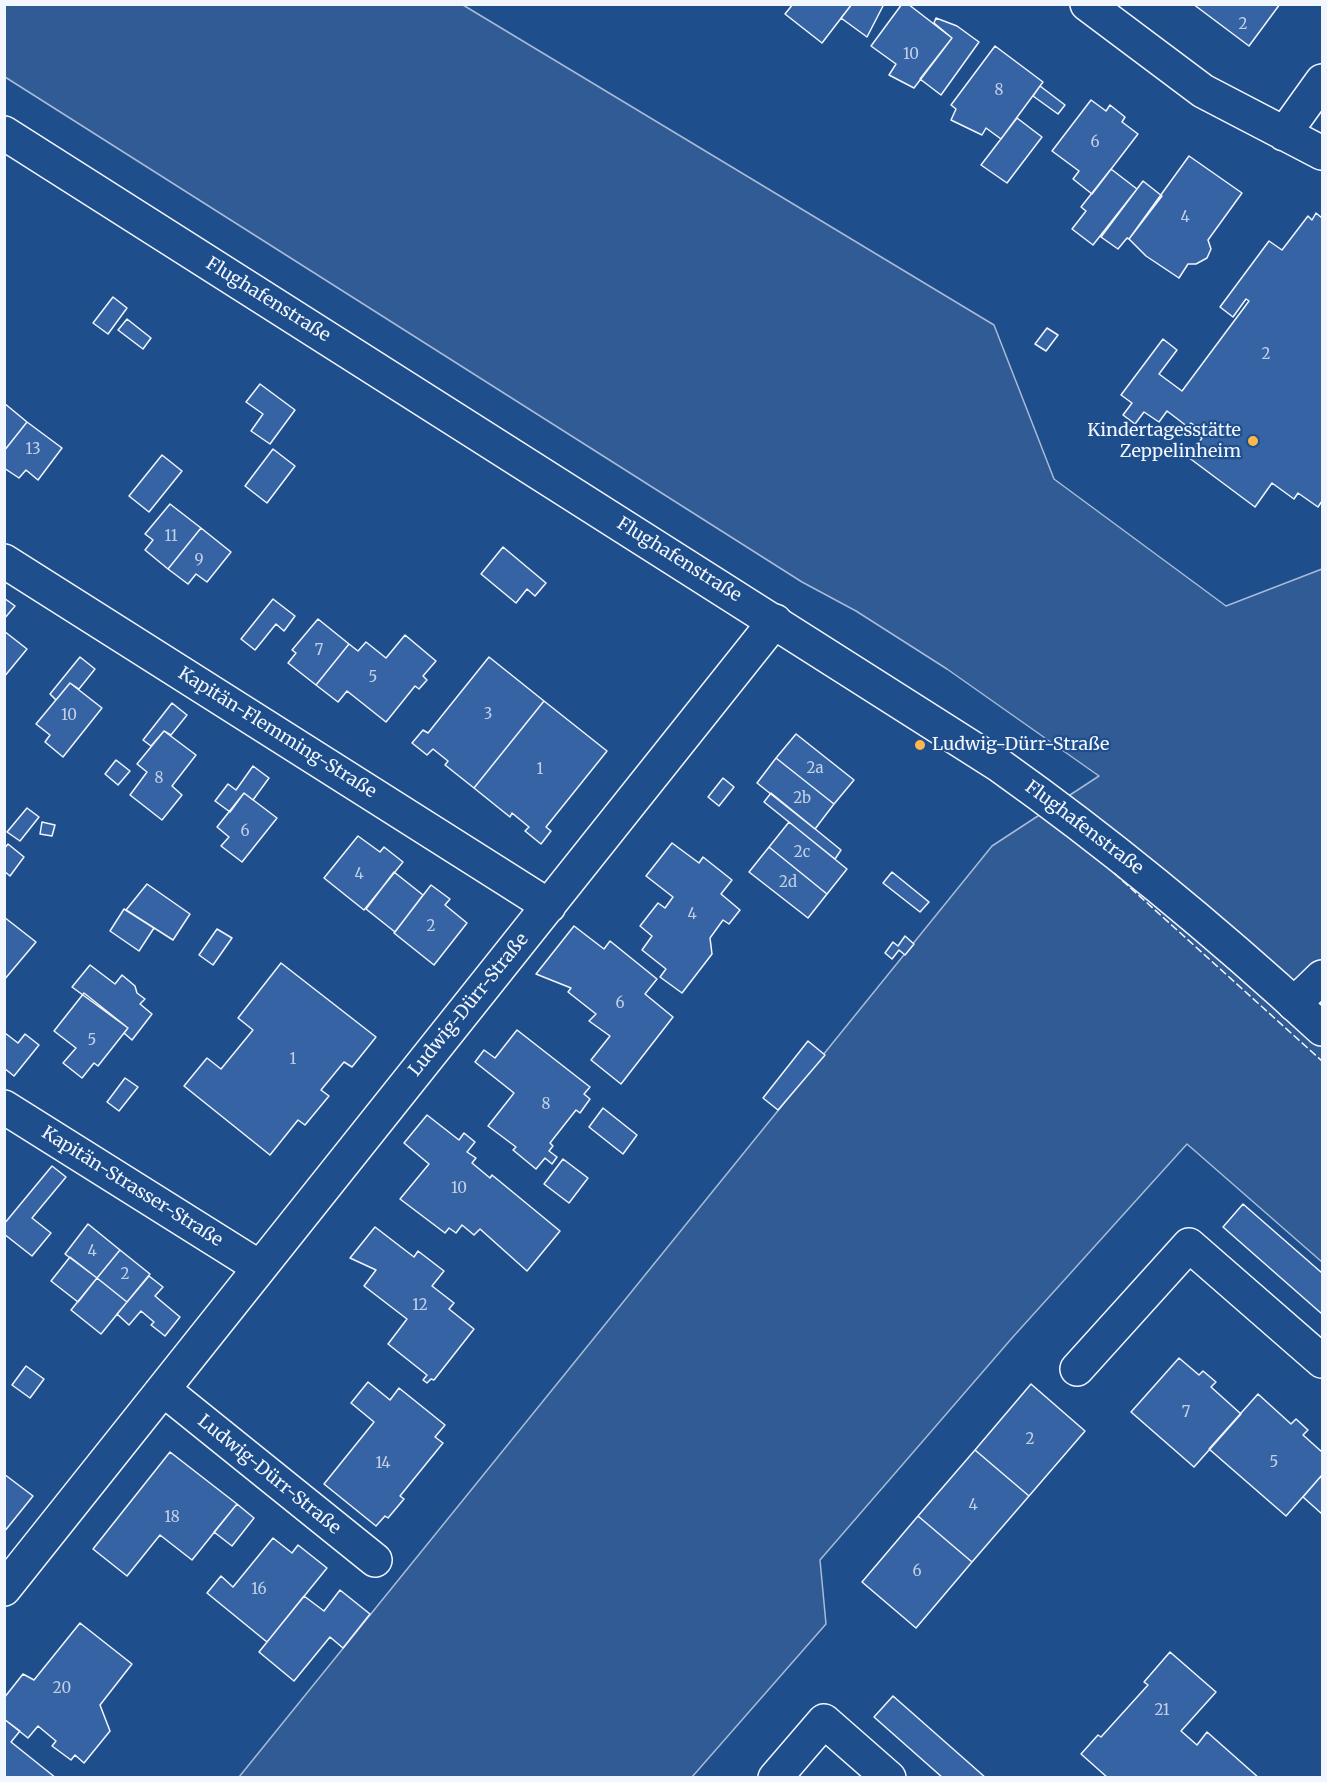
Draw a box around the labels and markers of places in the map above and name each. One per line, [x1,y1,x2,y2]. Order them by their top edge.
place label: Kindertagesstätte Zeppelinheim [1087,420,1241,462]
marker: Kindertagesstätte Zeppelinheim [1246,434,1260,448]
place label: Ludwig-Dürr-Straße [932,734,1109,756]
marker: Ludwig-Dürr-Straße [913,738,927,752]

